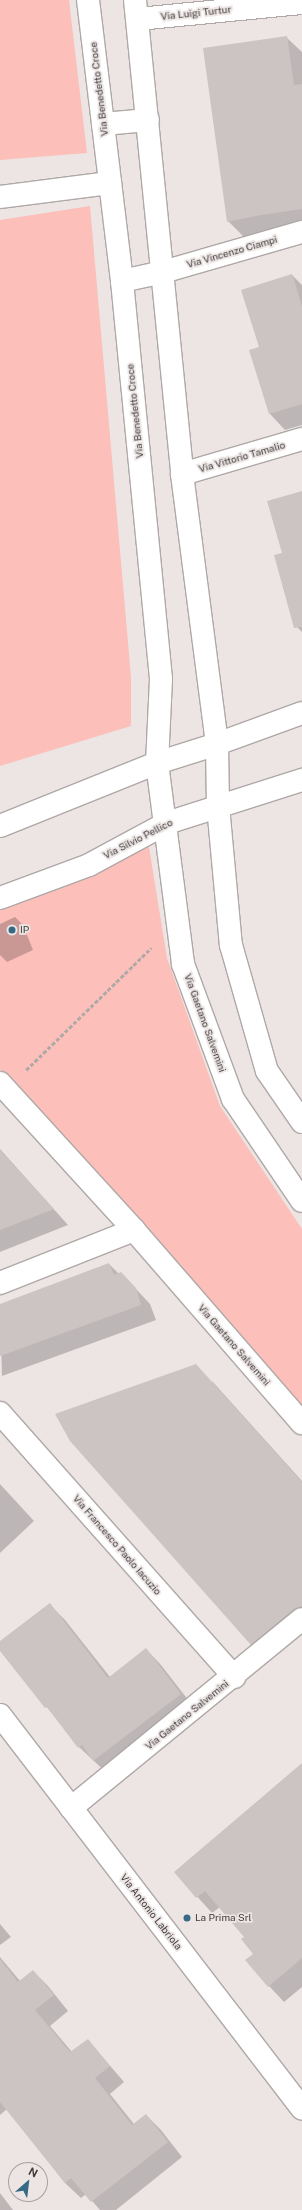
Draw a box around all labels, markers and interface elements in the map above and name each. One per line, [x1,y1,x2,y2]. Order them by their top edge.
street label: Via Luigi Turtur [160,3,232,23]
street label: Via Benedetto Croce [87,41,111,137]
street label: Via Vincenzo Ciampi [185,233,279,271]
street label: Via Benedetto Croce [124,363,146,459]
street label: Via Vittorio Tamalio [197,439,287,475]
street label: Via Silvio Pellico [101,816,175,862]
place label: IP [20,924,29,936]
marker: IP [7,925,17,935]
street label: Via Gaetano Salvemini [182,972,228,1074]
street label: Via Gaetano Salvemini [195,1302,273,1388]
street label: Via Francesco Paolo Iacuzio [70,1493,164,1597]
street label: Via Gaetano Salvemini [143,1678,231,1752]
street label: Via Antonio Labriola [118,1872,184,1952]
place label: La Prima Srl [195,1912,252,1924]
marker: La Prima Srl [182,1913,192,1923]
north arrow [8,2162,48,2202]
text: N [27,2165,40,2180]

